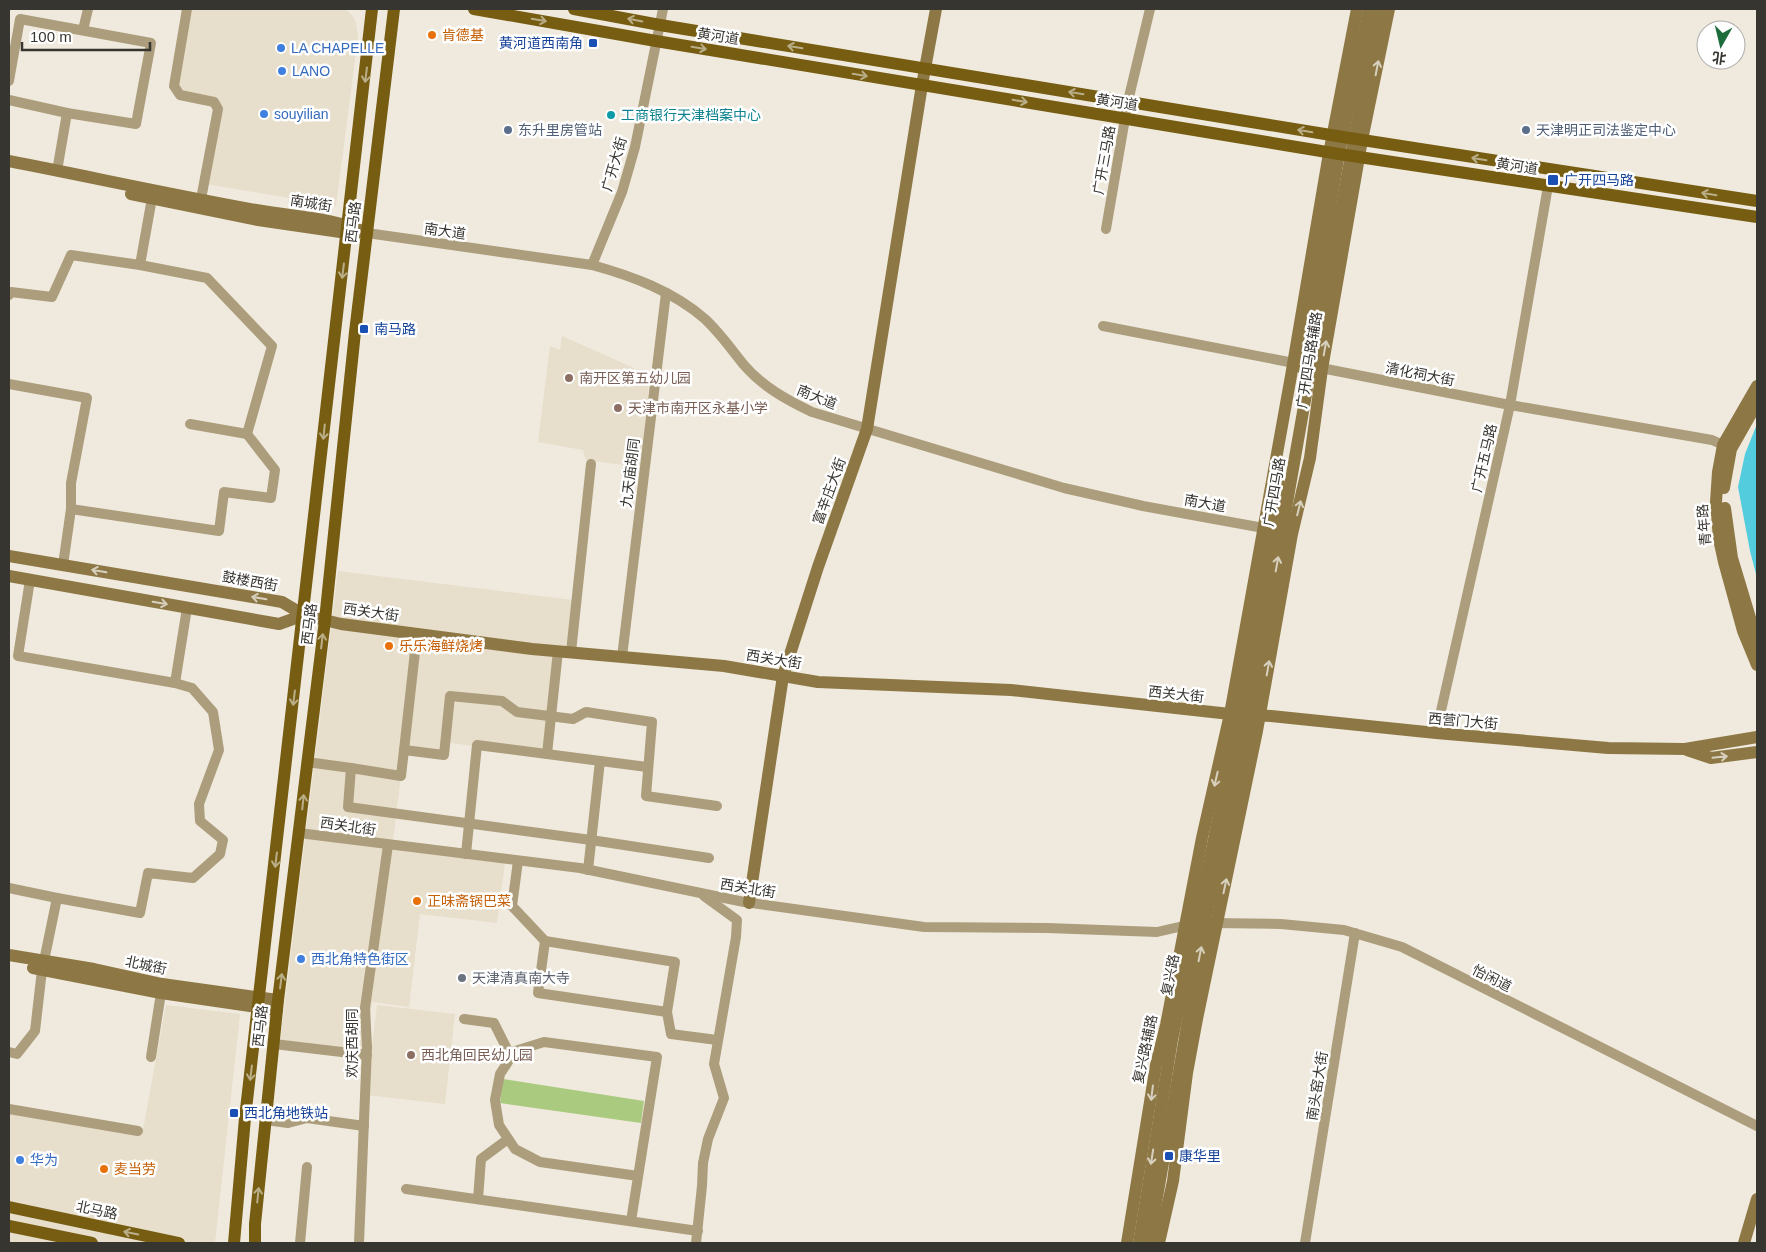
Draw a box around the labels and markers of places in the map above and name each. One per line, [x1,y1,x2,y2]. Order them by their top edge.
place label: 肯德基 [442,27,484,43]
marker: 肯德基 [426,29,438,41]
place label: 黄河道西南角 [499,35,583,51]
marker: 黄河道西南角 [587,37,599,49]
place label: LA CHAPELLE [291,40,384,56]
marker: LA CHAPELLE [275,42,287,54]
place label: LANO [292,63,330,79]
marker: LANO [276,65,288,77]
place label: souyilian [274,106,328,122]
place label: 工商银行天津档案中心 [621,107,761,123]
marker: souyilian [258,108,270,120]
marker: 工商银行天津档案中心 [605,109,617,121]
place label: 东升里房管站 [518,122,602,138]
place label: 天津明正司法鉴定中心 [1536,122,1676,138]
marker: 东升里房管站 [502,124,514,136]
marker: 天津明正司法鉴定中心 [1520,124,1532,136]
place label: 广开四马路 [1564,172,1634,188]
marker: 广开四马路 [1546,173,1560,187]
place label: 南马路 [374,321,416,337]
marker: 南马路 [358,323,370,335]
place label: 南开区第五幼儿园 [579,370,691,386]
marker: 南开区第五幼儿园 [563,372,575,384]
place label: 天津市南开区永基小学 [628,400,768,416]
marker: 天津市南开区永基小学 [612,402,624,414]
place label: 乐乐海鲜烧烤 [399,638,483,654]
marker: 乐乐海鲜烧烤 [383,640,395,652]
place label: 正味斋锅巴菜 [427,893,511,909]
marker: 正味斋锅巴菜 [411,895,423,907]
place label: 西北角特色街区 [311,951,409,967]
marker: 西北角特色街区 [295,953,307,965]
place label: 天津清真南大寺 [472,970,570,986]
marker: 天津清真南大寺 [456,972,468,984]
place label: 西北角回民幼儿园 [421,1047,533,1063]
marker: 西北角回民幼儿园 [405,1049,417,1061]
place label: 西北角地铁站 [244,1105,328,1121]
marker: 西北角地铁站 [228,1107,240,1119]
place label: 康华里 [1179,1148,1221,1164]
marker: 康华里 [1163,1150,1175,1162]
place label: 华为 [30,1152,58,1168]
marker: 华为 [14,1154,26,1166]
place label: 麦当劳 [114,1161,156,1177]
marker: 麦当劳 [98,1163,110,1175]

